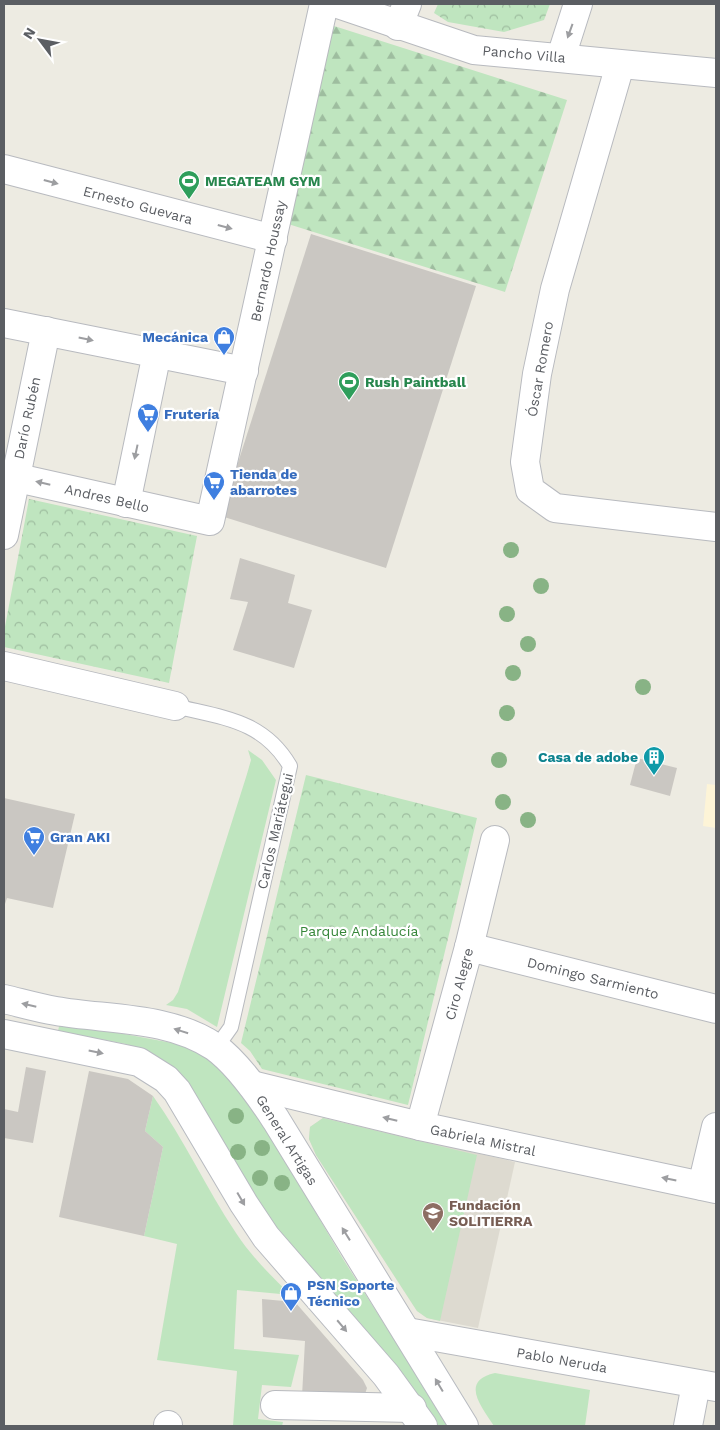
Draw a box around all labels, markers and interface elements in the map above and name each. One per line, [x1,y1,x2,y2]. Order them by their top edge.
north arrow [15,15,65,65]
one-way arrow [566,23,573,38]
text: N [19,24,39,42]
street label: Pancho Villa [482,42,566,66]
sports icon: MEGATEAM GYM [177,169,201,200]
place label: MEGATEAM GYM [205,173,321,189]
one-way arrow [43,178,58,186]
street label: Ernesto Guevara [81,183,195,227]
street label: Bernardo Houssay [247,198,289,323]
one-way arrow [217,223,233,231]
street label: Óscar Romero [524,320,556,418]
shop icon: Mecánica [212,325,236,356]
place label: Mecánica [142,329,209,345]
one-way arrow [78,335,94,343]
sports icon: Rush Paintball [337,370,361,401]
place label: Rush Paintball [365,374,466,390]
street label: Darío Rubén [10,375,44,461]
supermarket icon: Frutería [136,402,160,433]
place label: Frutería [164,406,220,422]
one-way arrow [131,445,139,461]
place label: Tienda de abarrotes [230,466,297,498]
supermarket icon: Tienda de abarrotes [202,470,226,501]
one-way arrow [35,479,50,487]
street label: Andres Bello [63,480,151,516]
building icon: Casa de adobe [642,745,666,776]
place label: Casa de adobe [538,749,638,765]
street label: Carlos Mariátegui [254,771,296,891]
supermarket icon: Gran AKI [22,825,46,856]
place label: Gran AKI [50,829,110,845]
park label: Parque Andalucía [300,923,418,939]
street label: Ciro Alegre [442,946,476,1022]
street label: Domingo Sarmiento [525,954,661,1002]
one-way arrow [22,1001,37,1009]
one-way arrow [173,1027,188,1034]
one-way arrow [88,1048,104,1056]
street label: General Artigas [253,1092,321,1188]
one-way arrow [382,1115,397,1123]
street label: Gabriela Mistral [429,1121,538,1159]
one-way arrow [661,1175,676,1183]
one-way arrow [236,1192,245,1205]
place label: Fundación SOLITIERRA [449,1197,533,1229]
school or university icon: Fundación SOLITIERRA [421,1201,445,1232]
one-way arrow [341,1228,351,1241]
place label: PSN Soporte Técnico [307,1277,394,1309]
shop icon: PSN Soporte Técnico [279,1281,303,1312]
one-way arrow [336,1319,347,1332]
street label: Pablo Neruda [515,1344,609,1376]
one-way arrow [434,1378,444,1391]

